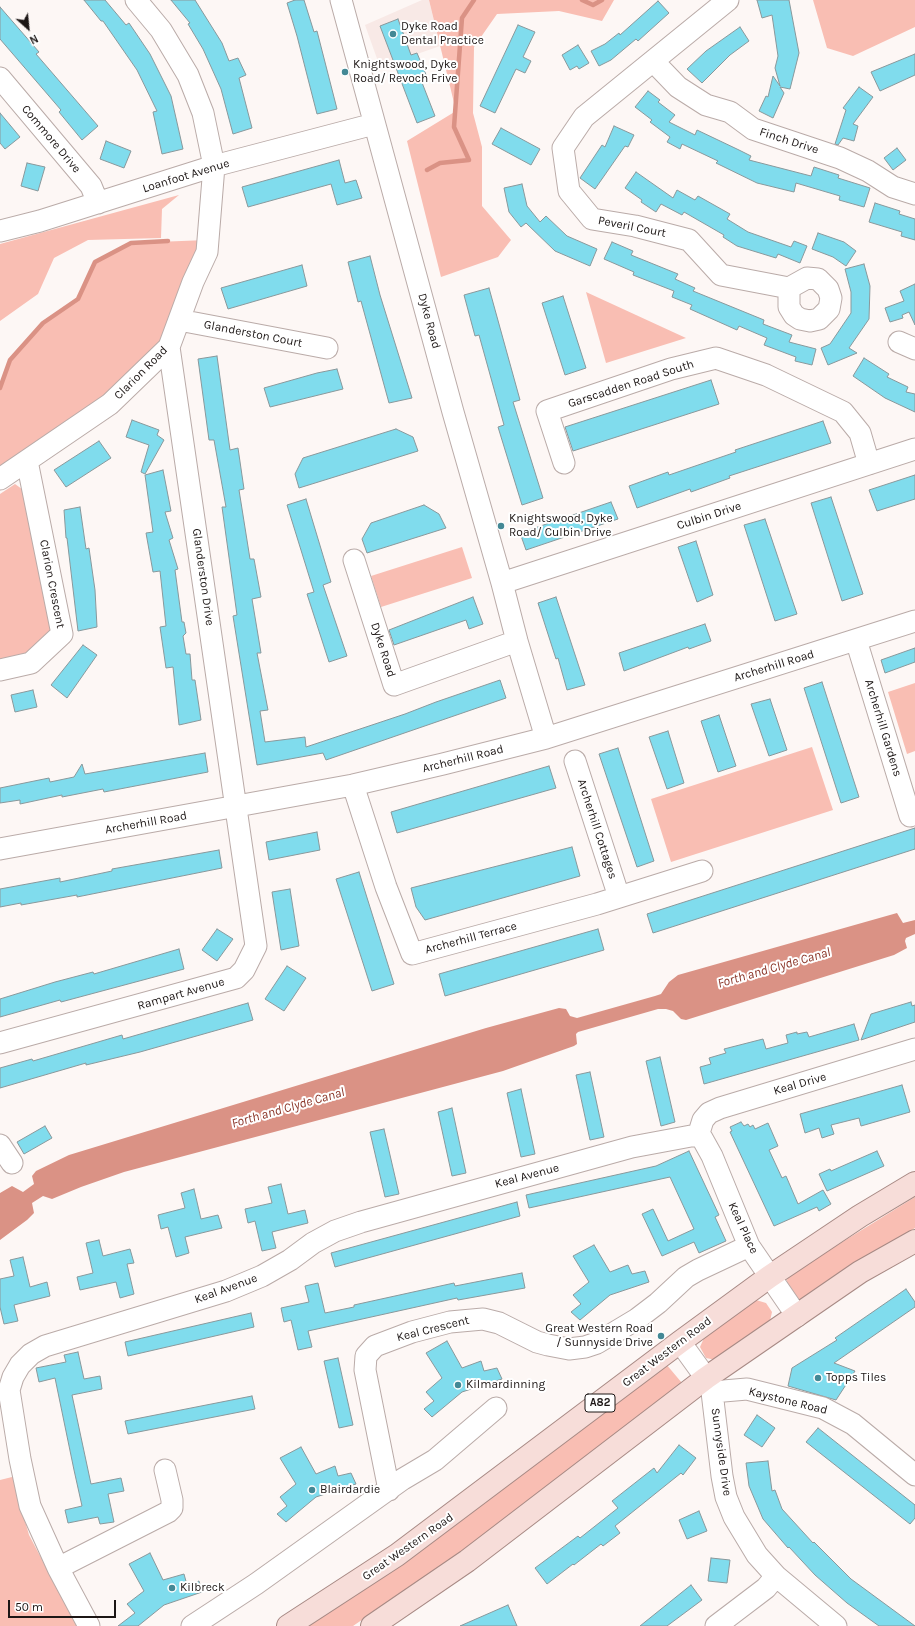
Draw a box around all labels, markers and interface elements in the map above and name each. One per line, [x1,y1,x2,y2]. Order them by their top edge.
north arrow [8,8,48,48]
place label: Dyke Road Dental Practice [401,20,484,48]
marker: Dyke Road Dental Practice [388,29,398,39]
text: N [27,32,40,47]
place label: Knightswood, Dyke Road/ Revoch Frive [353,58,457,86]
marker: Knightswood, Dyke Road/ Revoch Frive [340,67,350,77]
street label: Commore Drive [18,102,84,176]
street label: Finch Drive [758,125,820,157]
street label: Loanfoot Avenue [141,156,231,196]
street label: Peveril Court [597,213,667,241]
street label: Dyke Road [415,292,443,350]
street label: Glanderston Court [203,317,303,351]
street label: Clarion Road [111,343,171,403]
street label: Garscadden Road South [566,357,696,411]
street label: Culbin Drive [675,499,743,533]
place label: Knightswood, Dyke Road/ Culbin Drive [509,512,613,540]
marker: Knightswood, Dyke Road/ Culbin Drive [496,521,506,531]
street label: Glanderston Drive [189,527,217,627]
street label: Clarion Crescent [36,538,68,630]
street label: Dyke Road [367,621,399,679]
street label: Archerhill Road [732,647,816,685]
street label: Archerhill Gardens [861,678,905,778]
street label: Archerhill Road [421,742,505,776]
street label: Archerhill Cottages [574,777,620,881]
street label: Archerhill Road [104,809,188,837]
street label: Archerhill Terrace [424,919,518,957]
water label: Forth and Clyde Canal [716,944,832,992]
street label: Rampart Avenue [136,975,226,1013]
street label: Keal Drive [772,1070,828,1098]
water label: Forth and Clyde Canal [230,1084,346,1132]
street label: Keal Avenue [493,1161,561,1191]
street label: Keal Place [725,1200,761,1256]
street label: Keal Avenue [193,1271,259,1307]
street label: Keal Crescent [395,1313,471,1345]
street label: Great Western Road [620,1314,714,1390]
place label: Great Western Road / Sunnyside Drive [545,1322,653,1350]
marker: Great Western Road / Sunnyside Drive [656,1331,666,1341]
place label: Topps Tiles [826,1371,886,1385]
marker: Topps Tiles [813,1373,823,1383]
place label: Kilmardinning [466,1378,545,1392]
marker: Kilmardinning [453,1380,463,1390]
street label: Kaystone Road [747,1384,829,1418]
road number: A82 [585,1394,615,1412]
street label: Sunnyside Drive [708,1407,734,1497]
place label: Blairdardie [320,1483,380,1497]
marker: Blairdardie [307,1485,317,1495]
street label: Great Western Road [360,1510,456,1584]
place label: Kilbreck [180,1581,225,1595]
marker: Kilbreck [167,1583,177,1593]
scale bar [10,1592,118,1618]
text: 50 m [15,1600,43,1614]

